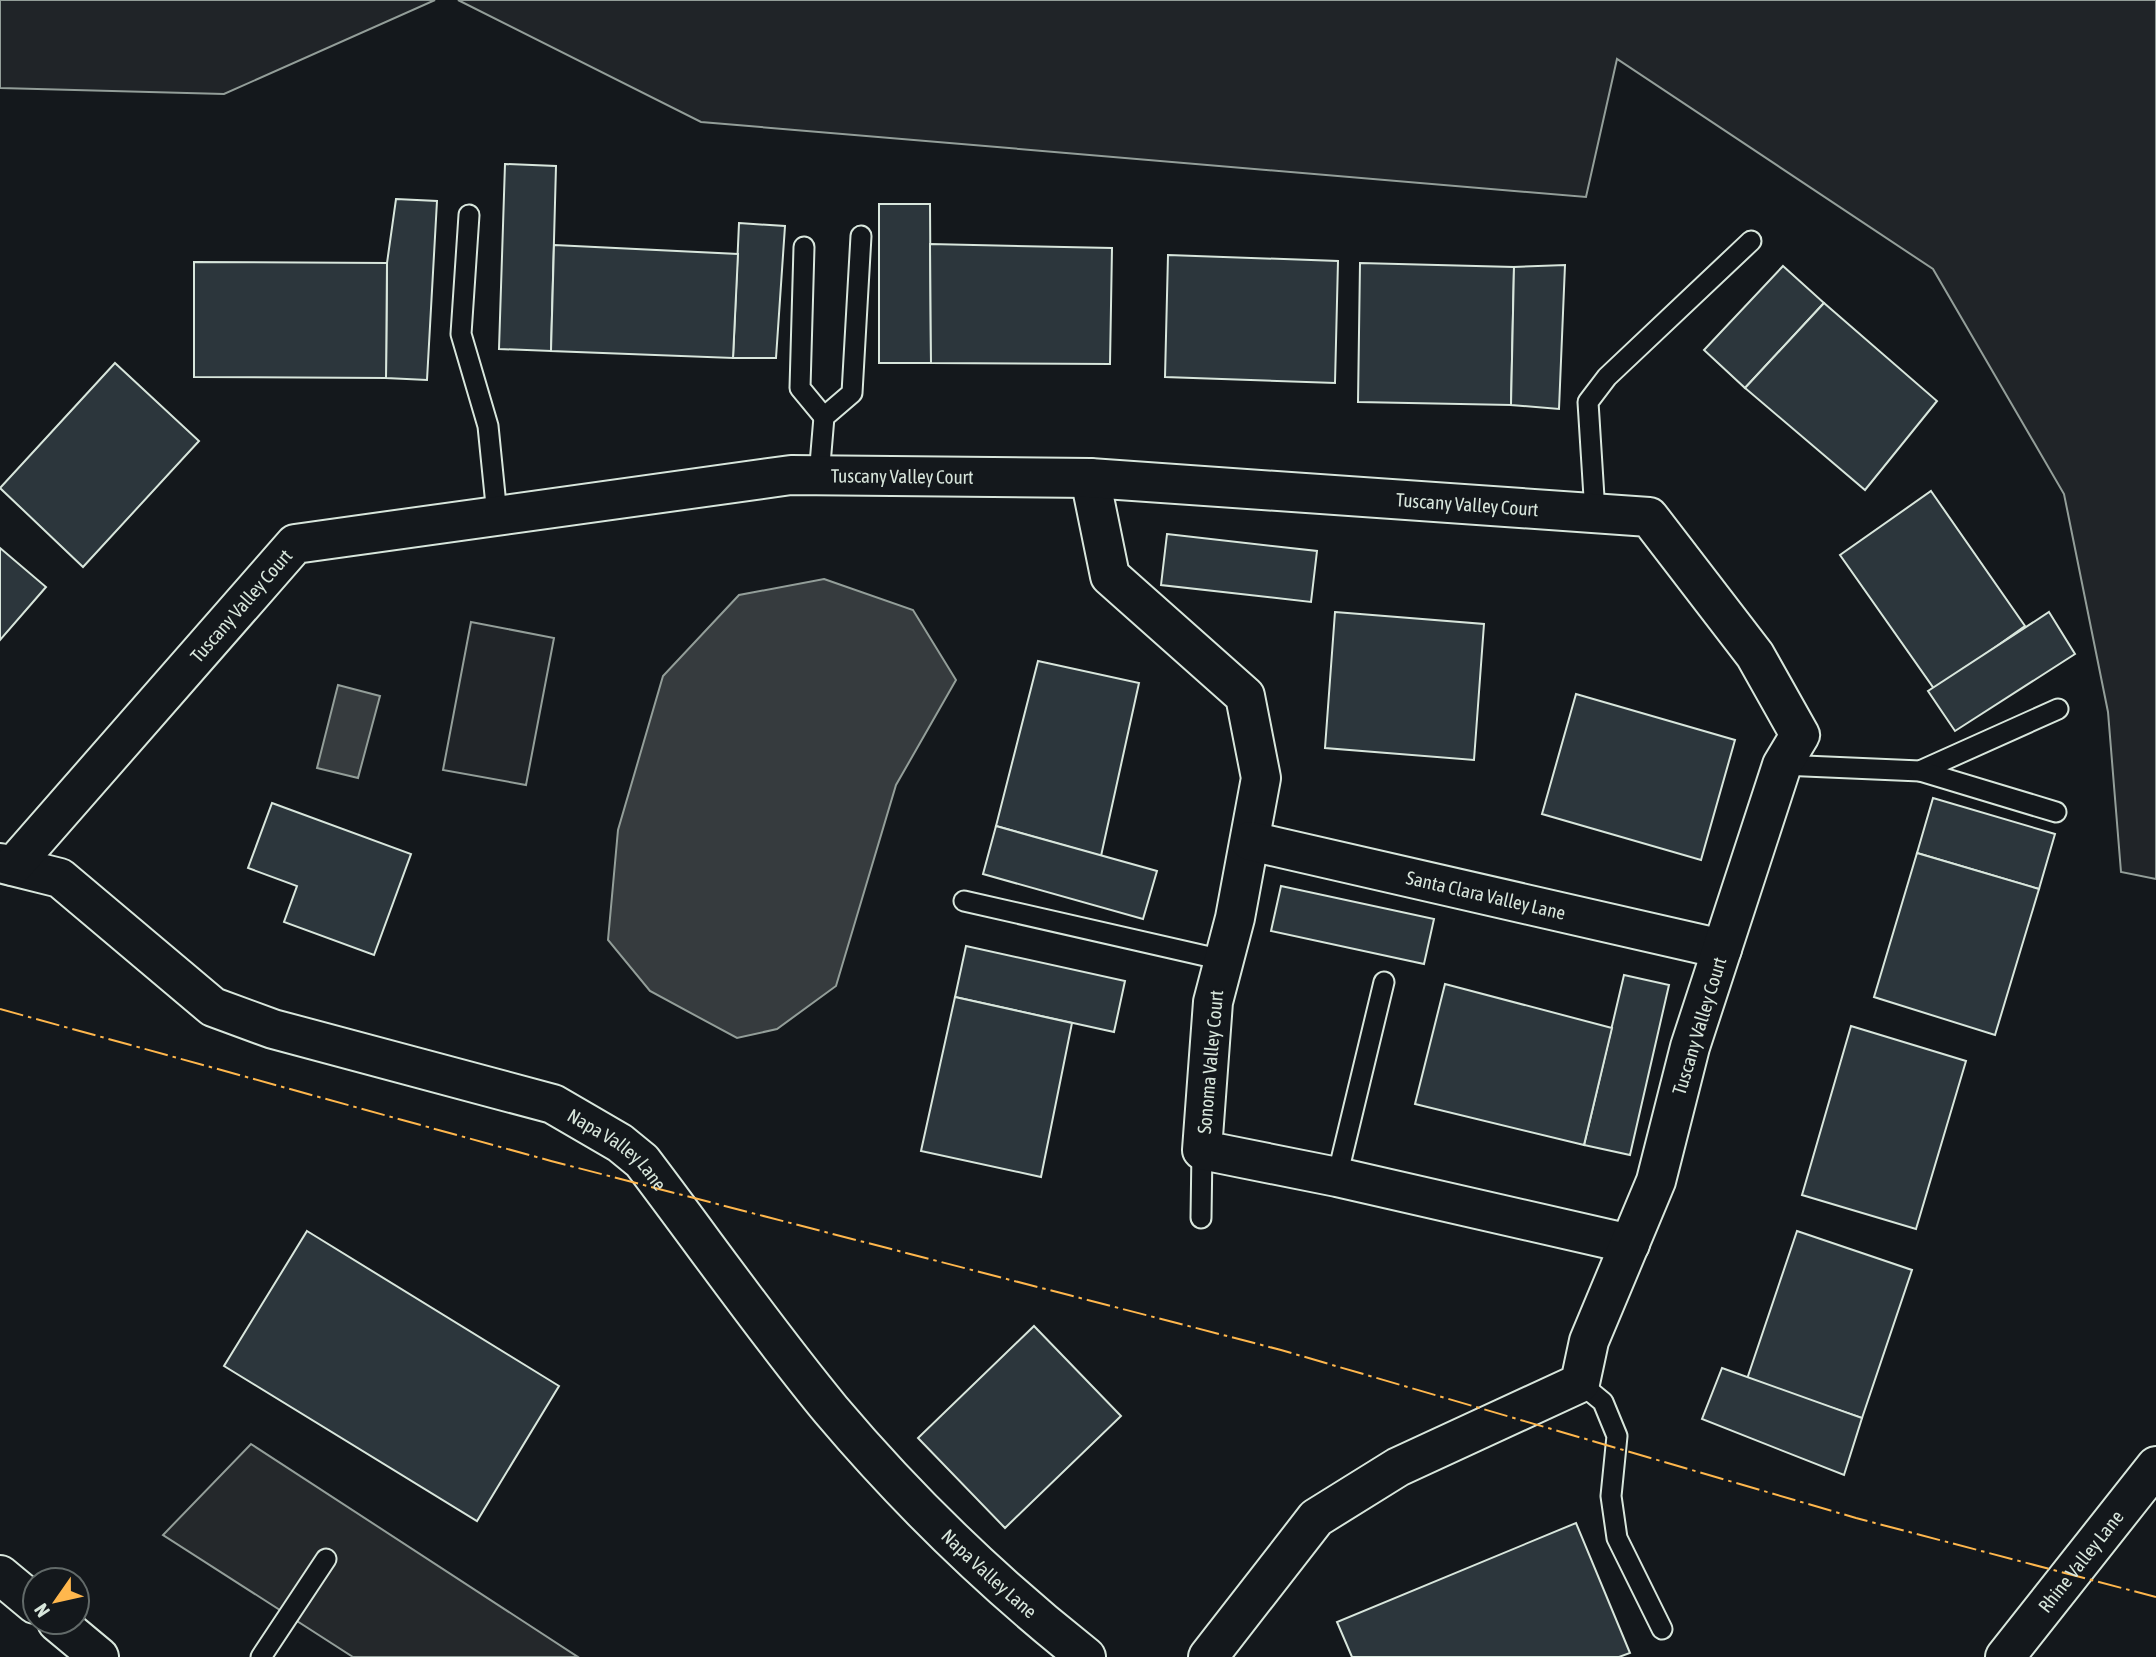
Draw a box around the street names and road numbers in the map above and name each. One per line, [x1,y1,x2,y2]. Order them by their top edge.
street label: Tuscany Valley Court [831,464,974,488]
street label: Tuscany Valley Court [1395,488,1539,520]
street label: Tuscany Valley Court [186,545,296,667]
street label: Santa Clara Valley Lane [1404,866,1568,924]
street label: Tuscany Valley Court [1668,955,1730,1097]
street label: Sonoma Valley Court [1193,989,1227,1135]
street label: Napa Valley Lane [564,1104,671,1195]
street label: Rhine Valley Lane [2034,1506,2128,1617]
street label: Napa Valley Lane [937,1525,1041,1622]

